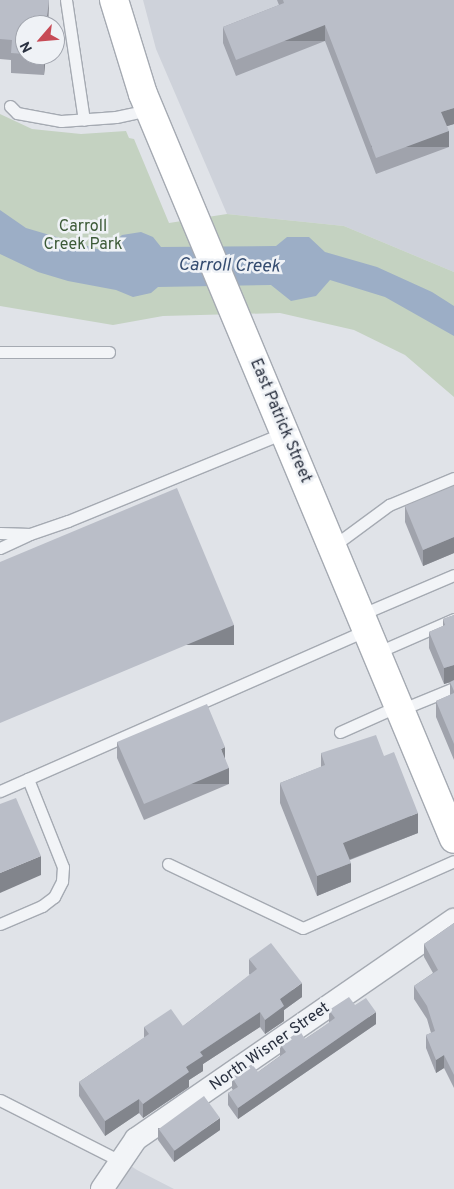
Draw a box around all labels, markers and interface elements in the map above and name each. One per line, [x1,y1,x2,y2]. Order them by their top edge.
north arrow [15,15,65,65]
text: N [17,38,37,55]
park label: Carroll Creek Park [44,217,122,255]
water label: Carroll Creek [178,255,280,279]
street label: East Patrick Street [245,356,315,486]
street label: North Wisner Street [206,998,334,1096]

